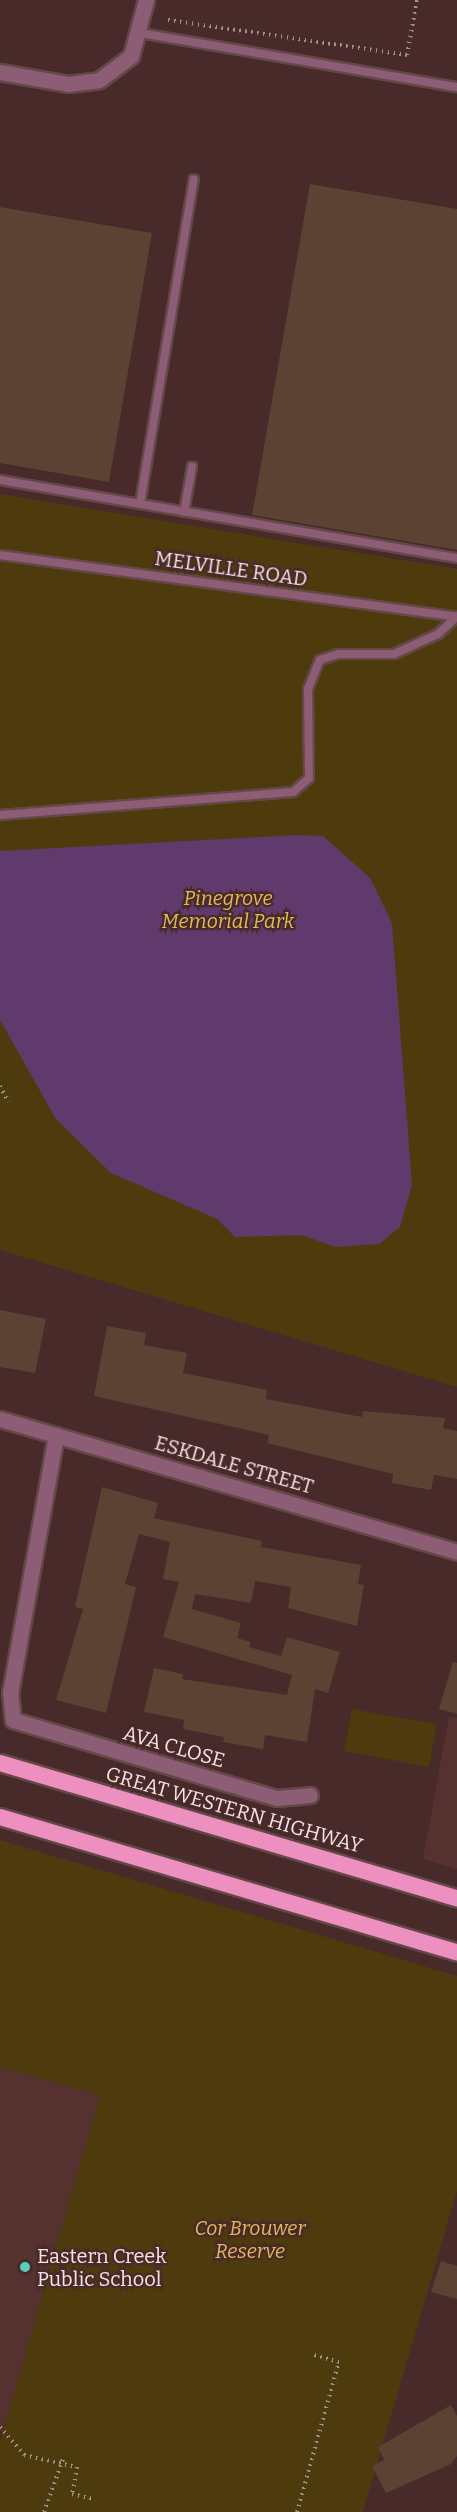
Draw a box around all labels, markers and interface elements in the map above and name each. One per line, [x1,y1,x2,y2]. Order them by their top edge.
street label: MELVILLE ROAD [153,546,309,592]
park label: Pinegrove Memorial Park [162,886,294,933]
street label: ESKDALE STREET [152,1431,316,1499]
street label: AVA CLOSE [120,1721,228,1773]
street label: GREAT WESTERN HIGHWAY [103,1762,365,1858]
park label: Cor Brouwer Reserve [194,2217,306,2264]
place label: Eastern Creek Public School [37,2244,167,2291]
marker: Eastern Creek Public School [18,2260,32,2274]

